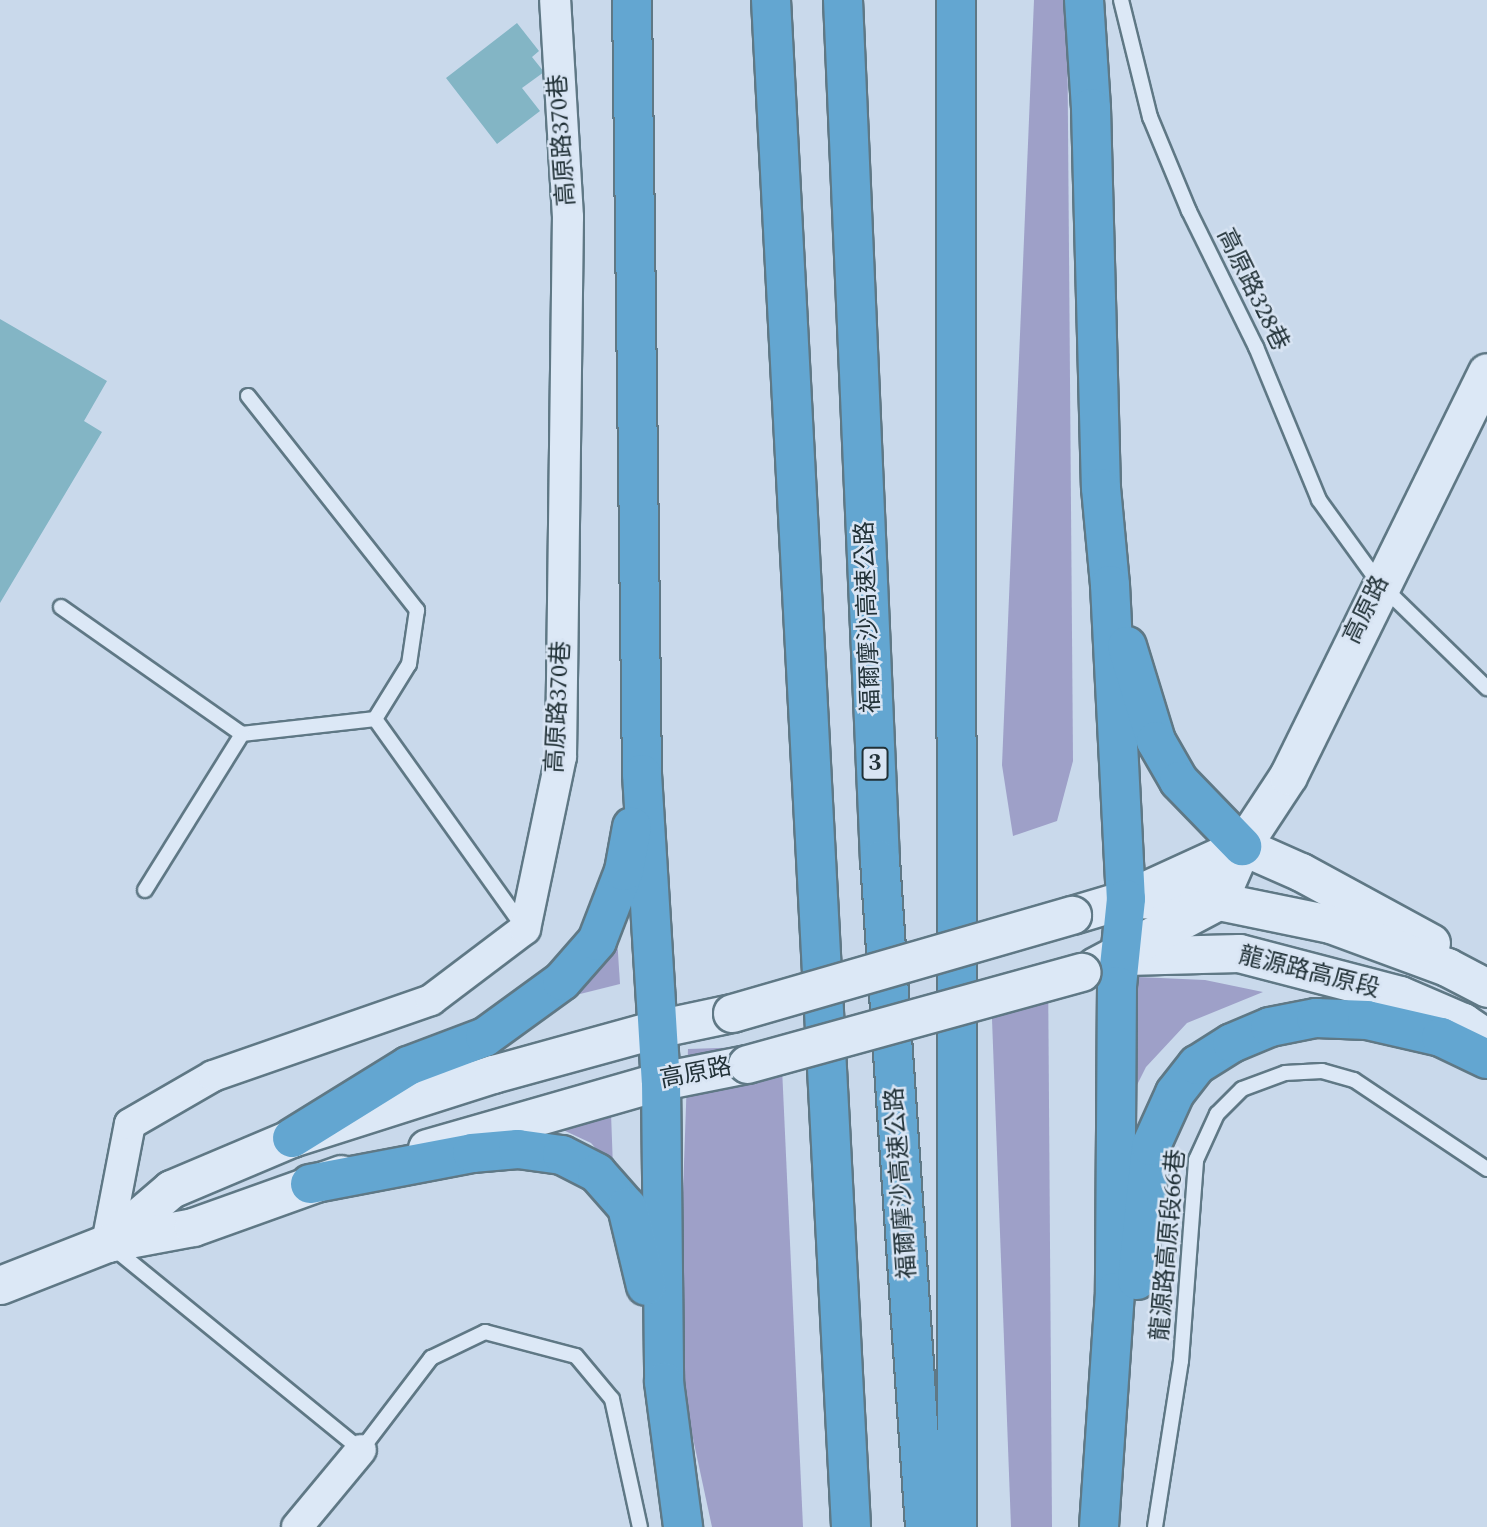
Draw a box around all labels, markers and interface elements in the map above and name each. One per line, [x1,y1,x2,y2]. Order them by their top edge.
street label: 高原路370巷 [544,73,582,207]
street label: 高原路328巷 [1210,224,1294,356]
street label: 福爾摩沙高速公路 [851,521,887,713]
street label: 高原路 [1338,571,1396,649]
street label: 高原路370巷 [541,640,577,774]
road number: 3 [861,744,889,784]
street label: 龍源路高原段 [1236,942,1382,1004]
street label: 高原路 [658,1053,734,1095]
street label: 福爾摩沙高速公路 [881,1086,923,1280]
street label: 龍源路高原段66巷 [1146,1148,1192,1342]

